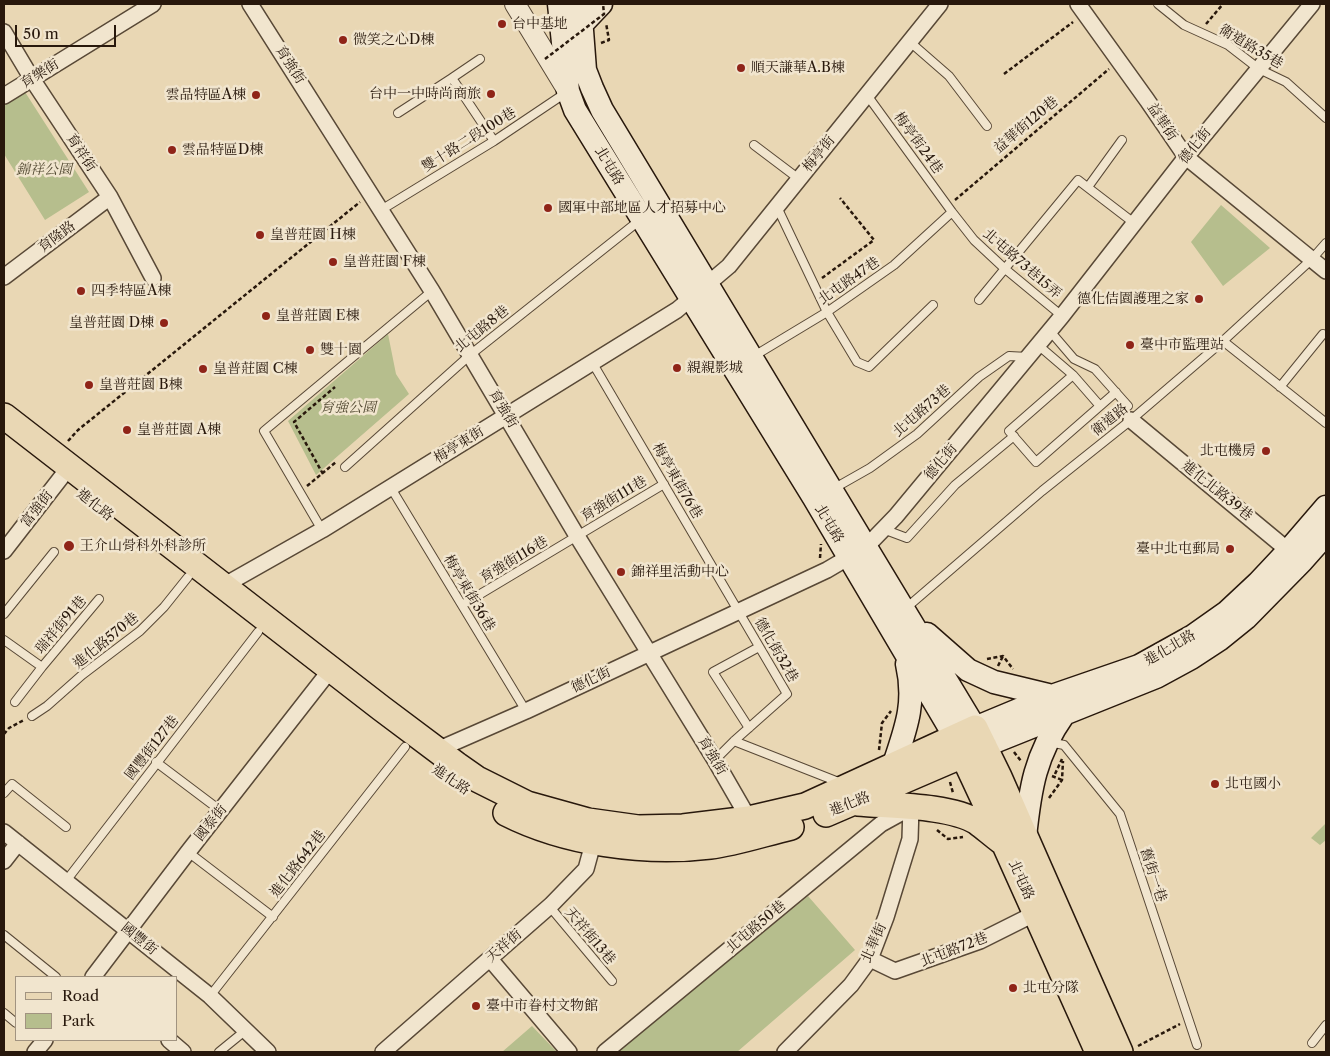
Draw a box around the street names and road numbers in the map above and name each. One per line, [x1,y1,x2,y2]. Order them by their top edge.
street label: 衛道路35巷 [1216,21,1286,73]
street label: 育強街 [272,43,308,87]
street label: 育樂街 [18,56,62,92]
street label: 益華街120巷 [990,93,1062,157]
street label: 益華街 [1143,100,1181,144]
street label: 雙十路二段100巷 [419,104,519,176]
street label: 梅亭街24巷 [890,109,946,177]
street label: 德化街 [1175,124,1215,168]
street label: 育祥街 [62,131,100,175]
street label: 梅亭街 [799,132,839,176]
street label: 北屯路 [591,144,627,188]
street label: 育隆路 [35,218,79,256]
street label: 北屯路73巷15弄 [979,225,1065,303]
street label: 北屯路47巷 [815,254,883,308]
street label: 北屯路8巷 [452,302,512,356]
street label: 北屯路73巷 [890,382,954,440]
street label: 育強街 [485,387,521,431]
street label: 衛道路 [1088,400,1132,440]
street label: 梅亭東街 [431,423,487,467]
street label: 梅亭東街76巷 [649,440,705,522]
street label: 德化街 [921,441,961,483]
street label: 進化北路39巷 [1178,457,1256,525]
street label: 育強街111巷 [578,473,650,525]
street label: 進化路 [73,485,117,525]
street label: 富強街 [17,487,57,531]
street label: 北屯路 [811,502,847,546]
street label: 育強街116巷 [477,533,551,587]
street label: 梅亭東街36巷 [440,552,498,634]
street label: 瑞祥街91巷 [32,593,90,657]
street label: 進化路570巷 [70,609,142,673]
street label: 德化街32巷 [751,615,801,685]
street label: 進化北路 [1142,627,1198,669]
street label: 德化街 [568,664,614,696]
street label: 國豐街127巷 [122,713,182,783]
street label: 育強街 [694,734,730,778]
street label: 進化路 [429,761,473,799]
street label: 進化路 [827,788,873,820]
street label: 國泰街 [191,801,231,845]
street label: 進化路642巷 [267,827,329,901]
street label: 舊街一巷 [1136,846,1170,904]
street label: 北屯路 [1005,857,1037,903]
street label: 北屯路50巷 [723,897,789,957]
street label: 天祥街13巷 [561,904,619,968]
street label: 國豐街 [117,919,161,959]
street label: 北華街 [858,920,890,966]
street label: 天祥街 [483,926,525,966]
street label: 北屯路72巷 [918,929,990,971]

